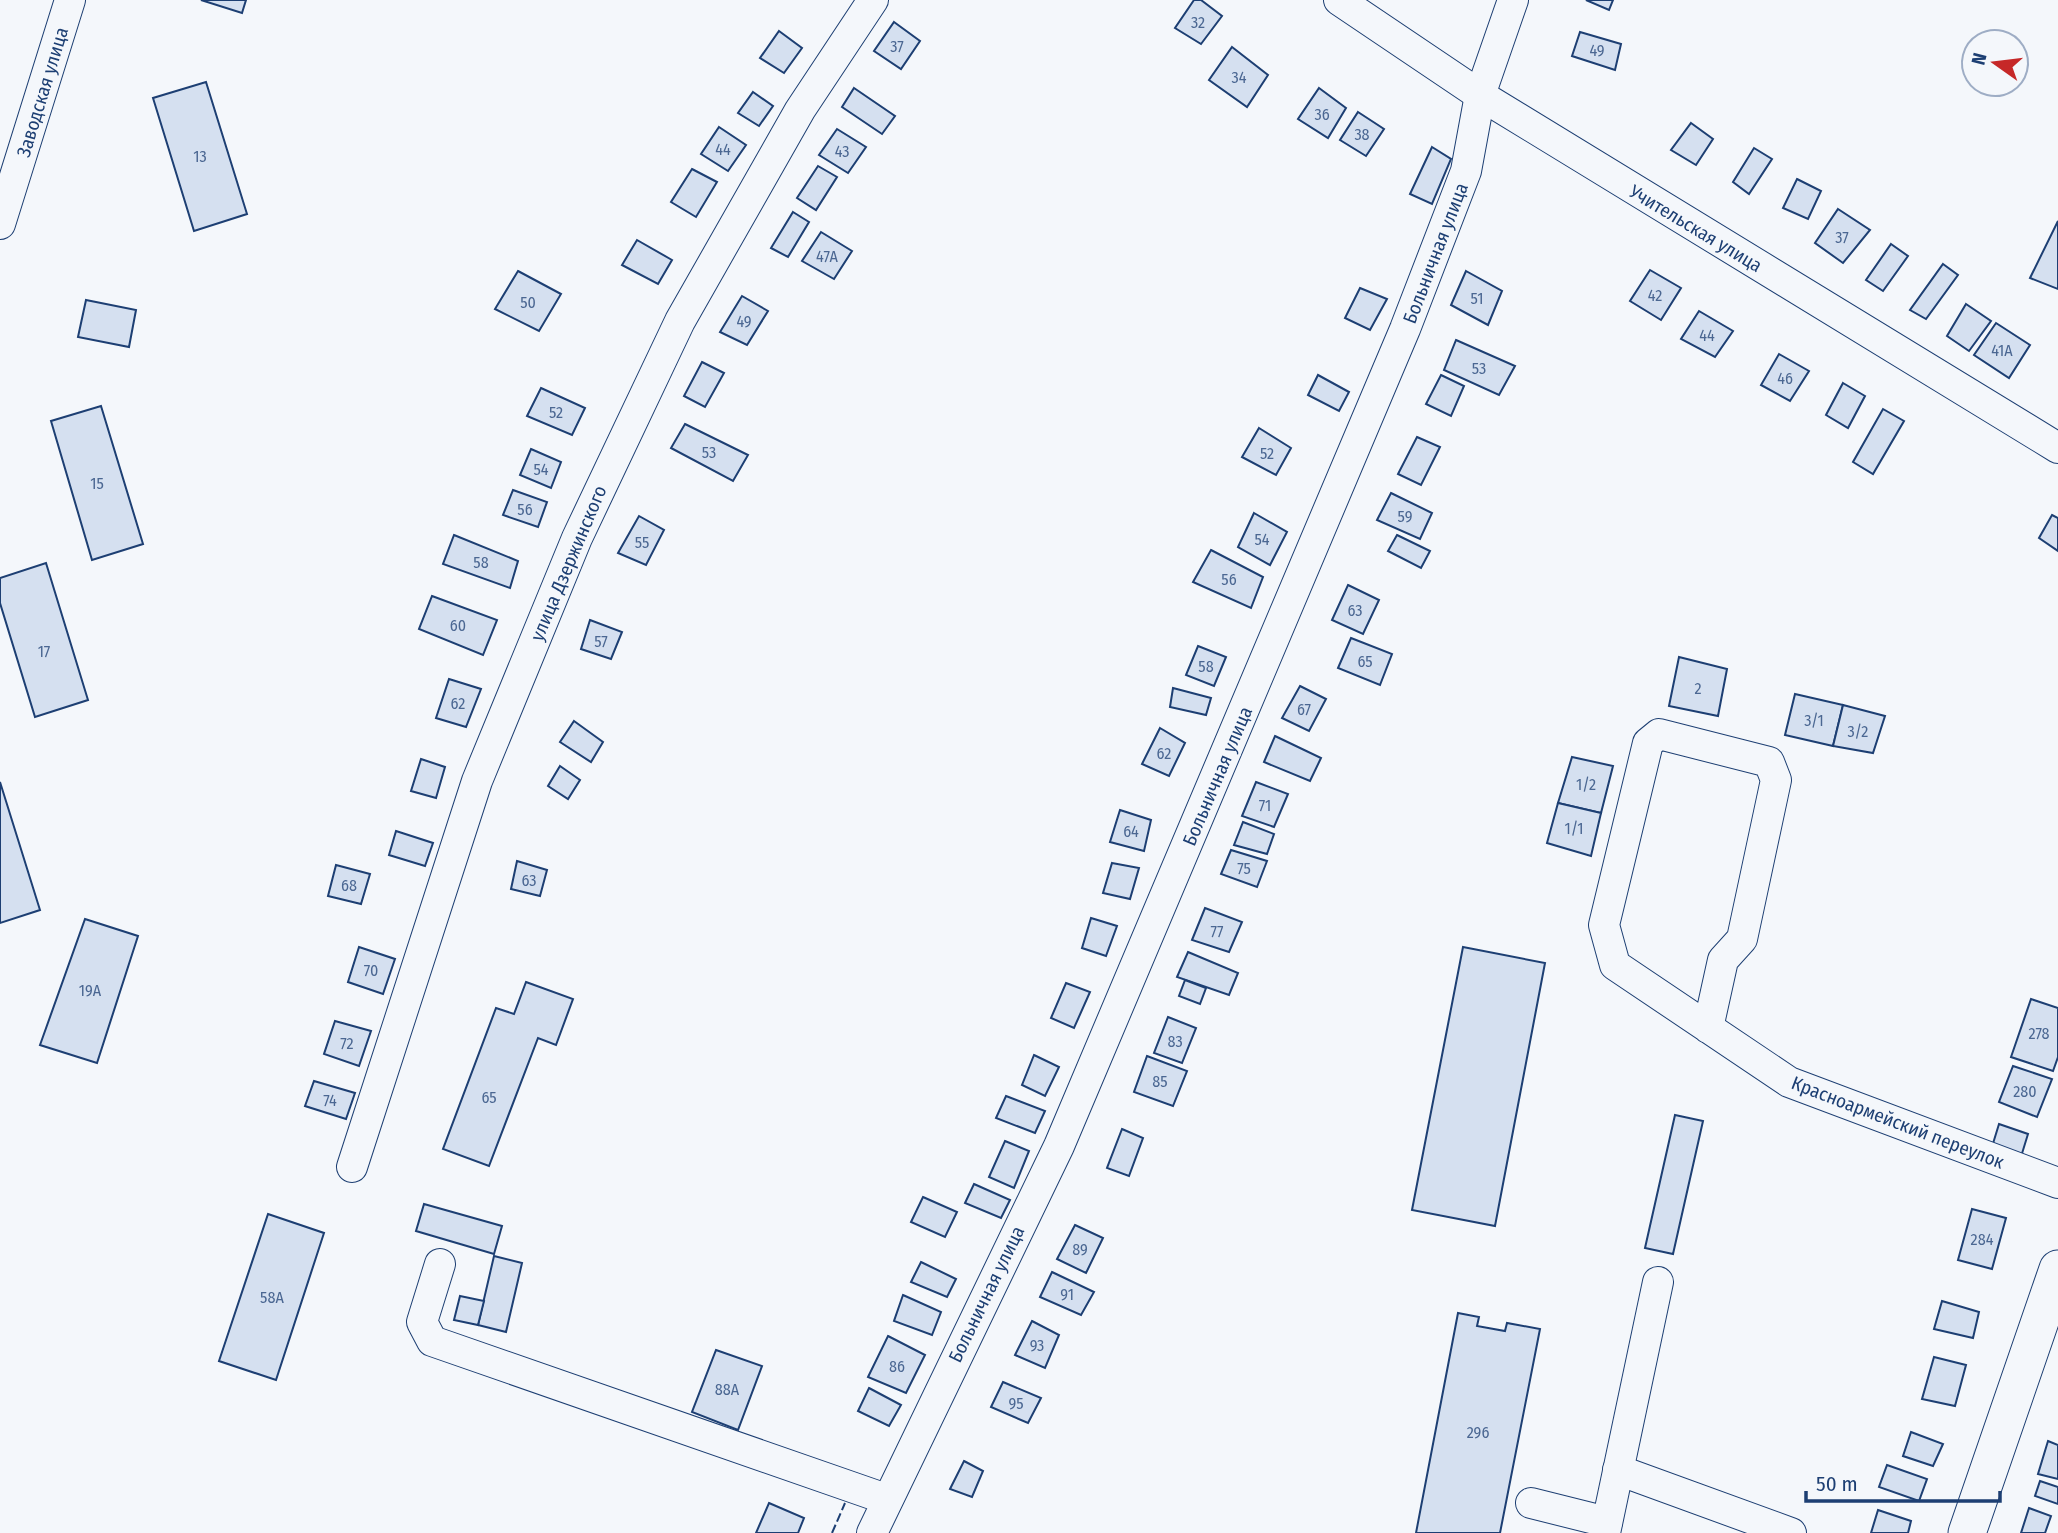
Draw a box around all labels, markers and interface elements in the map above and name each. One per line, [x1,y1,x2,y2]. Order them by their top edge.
house number: 32 [1191,13,1205,32]
street label: Заводская улица [12,24,73,160]
north arrow [1960,28,2030,98]
house number: 37 [890,37,904,56]
house number: 49 [1589,41,1605,60]
text: N [1966,51,1992,67]
house number: 34 [1232,68,1247,87]
house number: 36 [1314,105,1330,124]
house number: 38 [1354,125,1370,144]
house number: 44 [715,140,731,159]
house number: 43 [835,142,849,161]
house number: 13 [193,147,207,166]
street label: Учительская улица [1624,179,1766,277]
street label: Больничная улица [1398,180,1473,327]
house number: 37 [1835,228,1849,247]
house number: 47А [816,247,839,266]
house number: 42 [1648,286,1662,305]
house number: 51 [1471,289,1483,308]
house number: 50 [520,293,536,312]
house number: 49 [736,312,752,331]
house number: 44 [1699,326,1715,345]
house number: 41А [1991,341,2013,360]
house number: 53 [1472,359,1486,378]
house number: 46 [1777,369,1793,388]
house number: 52 [549,403,563,422]
house number: 53 [702,443,716,462]
house number: 52 [1260,444,1274,463]
house number: 54 [533,460,549,479]
house number: 15 [90,474,104,493]
street label: улица Дзержинского [525,482,612,644]
house number: 56 [517,500,533,519]
house number: 59 [1398,507,1413,526]
house number: 54 [1254,530,1270,549]
house number: 55 [635,533,649,552]
house number: 58 [473,553,489,572]
house number: 56 [1221,570,1237,589]
house number: 63 [1347,601,1363,620]
house number: 60 [450,616,466,635]
house number: 57 [594,632,608,651]
house number: 17 [38,642,51,661]
house number: 65 [1357,652,1373,671]
house number: 58 [1198,657,1214,676]
house number: 2 [1694,679,1702,698]
house number: 62 [451,694,465,713]
house number: 67 [1297,700,1312,719]
street label: Больничная улица [1178,703,1257,849]
house number: 3/1 [1804,711,1824,730]
house number: 3/2 [1848,722,1868,741]
house number: 62 [1157,744,1171,763]
house number: 1/2 [1576,775,1596,794]
house number: 71 [1259,796,1271,815]
house number: 1/1 [1564,819,1584,838]
house number: 64 [1123,822,1139,841]
house number: 75 [1237,859,1251,878]
house number: 63 [521,871,537,890]
house number: 68 [341,876,357,895]
house number: 77 [1210,922,1224,941]
house number: 70 [364,961,378,980]
house number: 19А [79,981,102,1000]
house number: 278 [2028,1024,2050,1043]
house number: 83 [1167,1032,1183,1051]
house number: 72 [340,1034,354,1053]
street label: Красноармейский переулок [1788,1071,2007,1174]
house number: 85 [1152,1072,1168,1091]
house number: 280 [2013,1082,2037,1101]
house number: 65 [481,1088,497,1107]
house number: 74 [323,1091,337,1110]
street label: Больничная улица [943,1222,1029,1366]
house number: 284 [1971,1230,1994,1249]
house number: 89 [1072,1240,1088,1259]
house number: 91 [1060,1285,1074,1304]
house number: 58А [260,1288,284,1307]
house number: 93 [1030,1336,1044,1355]
house number: 86 [889,1357,905,1376]
house number: 88А [715,1380,740,1399]
house number: 95 [1008,1394,1024,1413]
house number: 296 [1467,1423,1489,1442]
scale bar [1806,1460,2000,1504]
text: 50 m [1816,1471,1858,1497]

